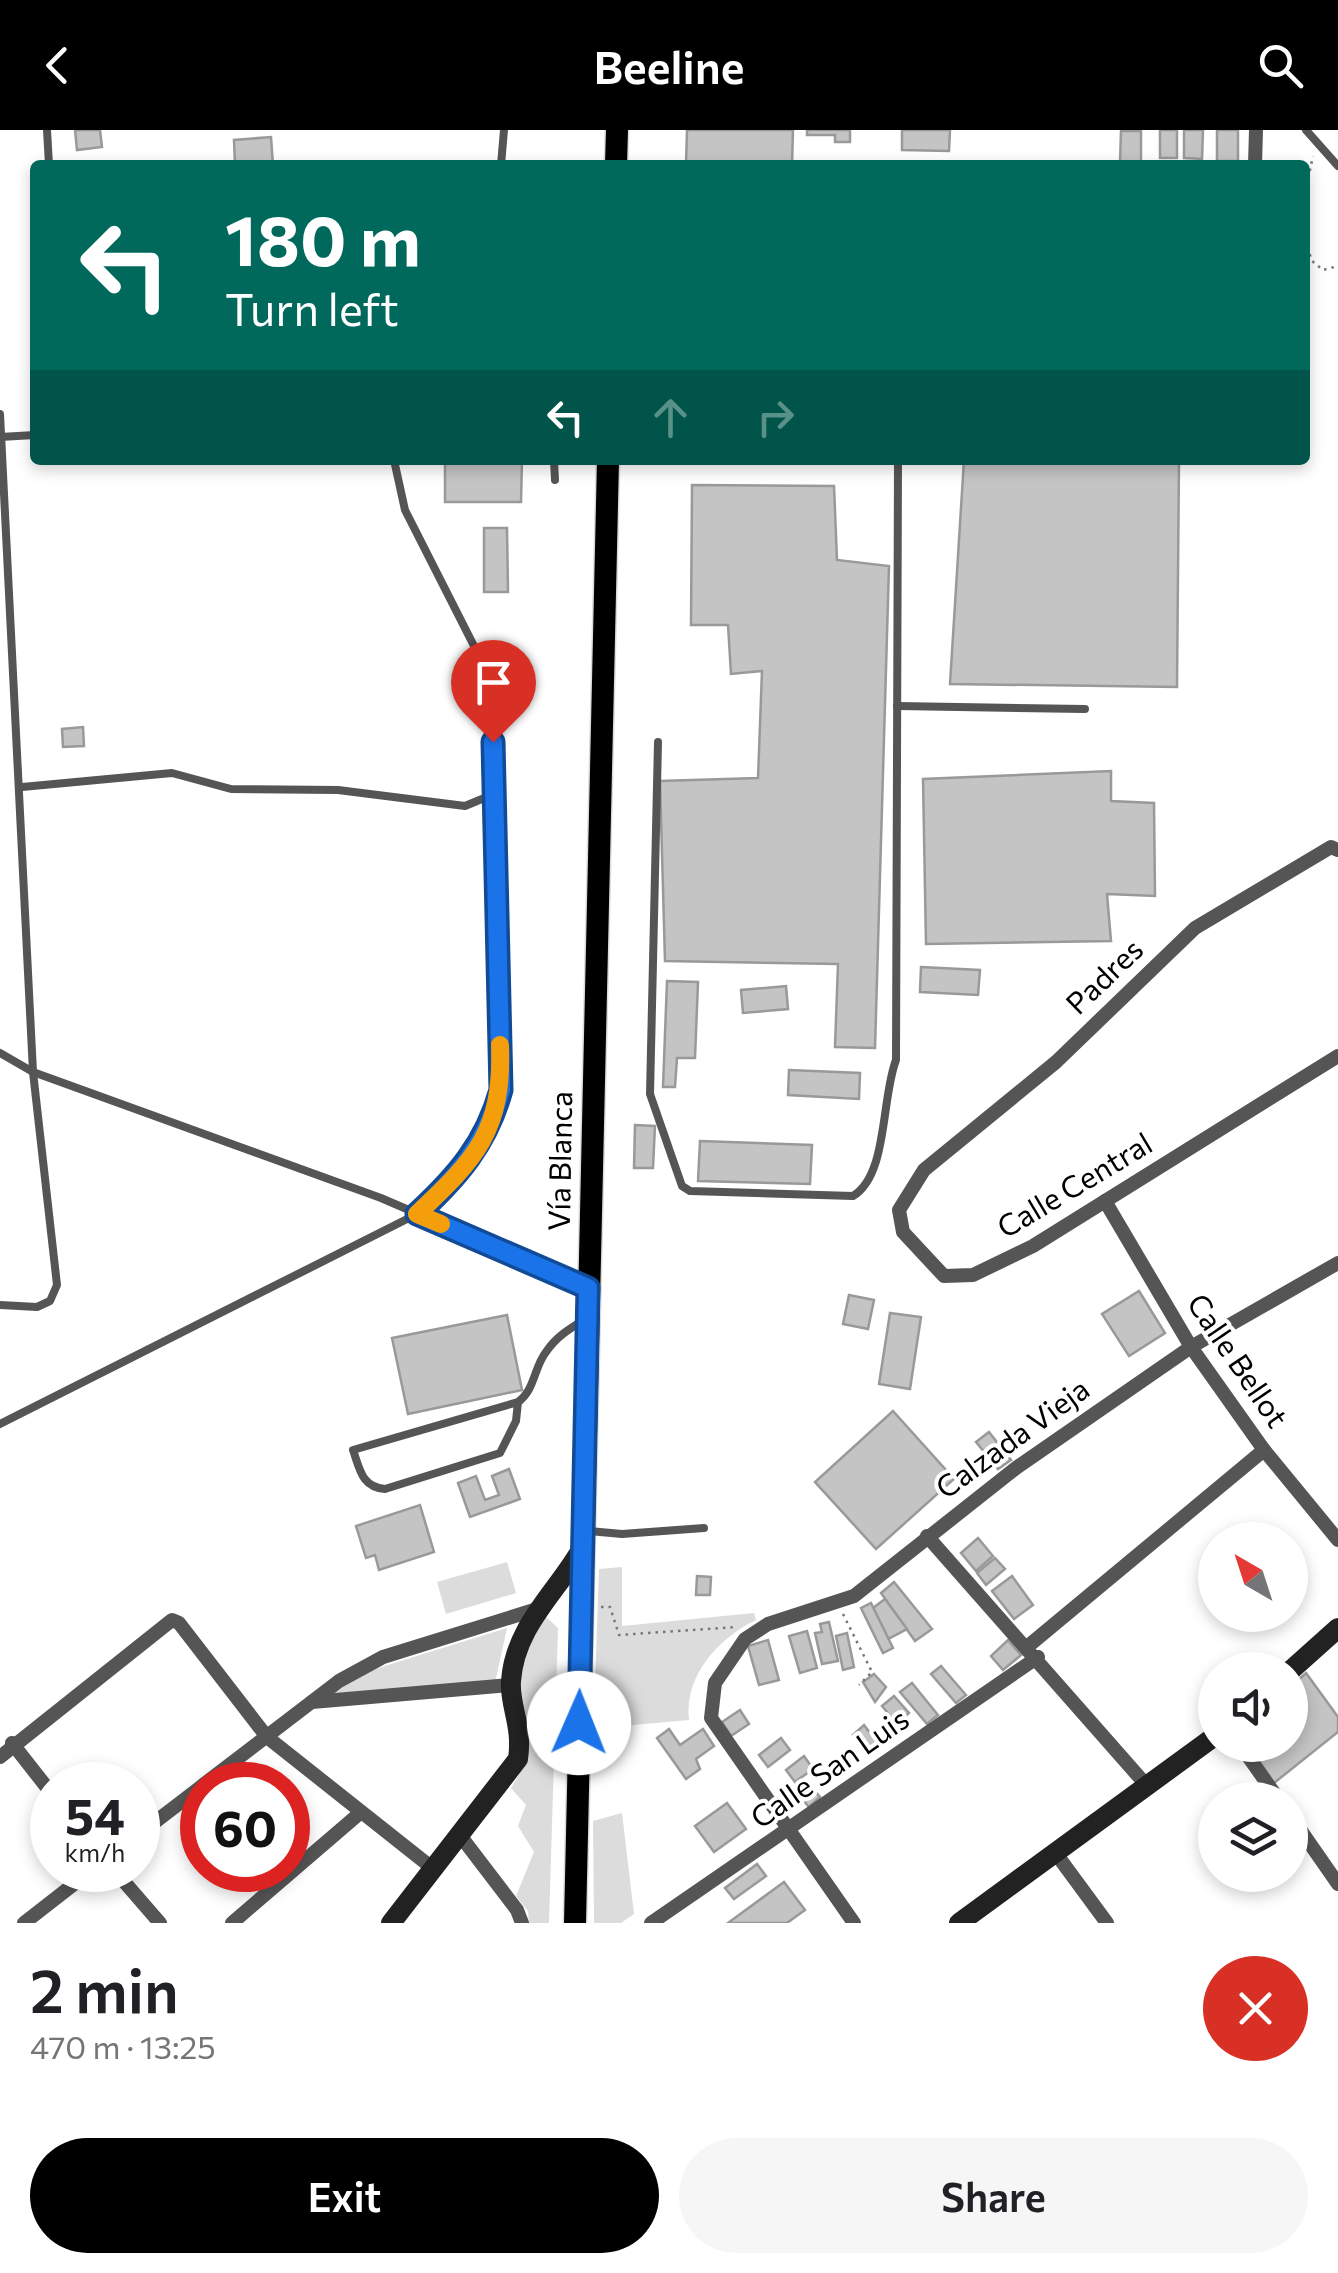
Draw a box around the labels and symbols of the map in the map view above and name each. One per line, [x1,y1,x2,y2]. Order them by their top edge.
pin [451,640,536,743]
street label: Padres [1057,930,1149,1021]
street label: Vía Blanca [539,1091,578,1231]
street label: Calle Central [990,1123,1158,1245]
street label: Calle Bellot [1181,1286,1297,1434]
street label: Calzada Vieja [928,1369,1096,1505]
north arrow [1198,1522,1308,1632]
position arrow [527,1671,631,1775]
street label: Calle San Luis [742,1699,915,1835]
speed limit sign: 60 [180,1762,310,1892]

